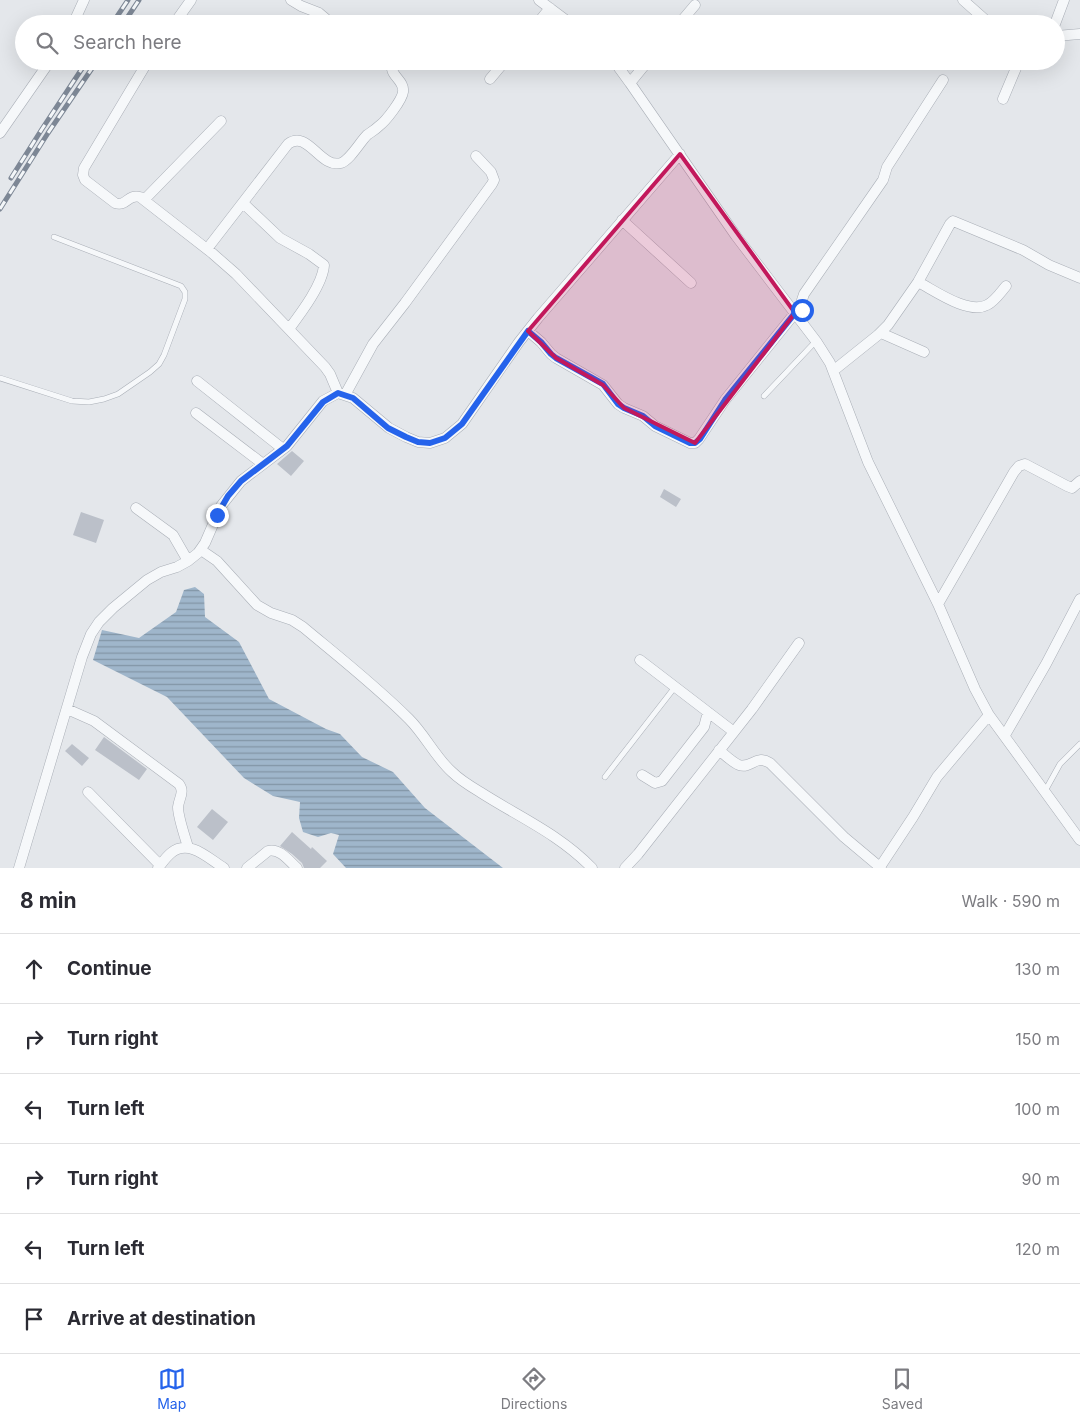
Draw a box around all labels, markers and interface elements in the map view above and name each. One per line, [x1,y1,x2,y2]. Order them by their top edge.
search box [15,15,1065,70]
icon: search [33,29,61,57]
text: Search here [73,31,182,54]
route start [791,299,814,322]
route end [206,504,229,527]
text: 8 min [20,888,77,913]
text: Walk · 590 m [962,891,1060,911]
icon: ahead [20,955,48,983]
text: Continue [67,957,152,980]
text: 130 m [1015,959,1060,979]
icon: right [20,1025,48,1053]
text: Turn right [67,1027,158,1050]
text: 150 m [1015,1029,1060,1049]
icon: left [20,1095,48,1123]
text: Turn left [67,1097,145,1120]
text: 100 m [1015,1099,1060,1119]
icon: right [20,1165,48,1193]
text: Turn right [67,1167,158,1190]
text: 90 m [1021,1169,1060,1189]
icon: left [20,1235,48,1263]
text: Turn left [67,1237,145,1260]
text: 120 m [1015,1239,1060,1259]
icon: arrive [20,1305,48,1333]
text: Arrive at destination [67,1307,256,1330]
tab: Map [157,1365,186,1412]
tab: Directions [501,1365,567,1412]
tab: Saved [882,1365,923,1412]

